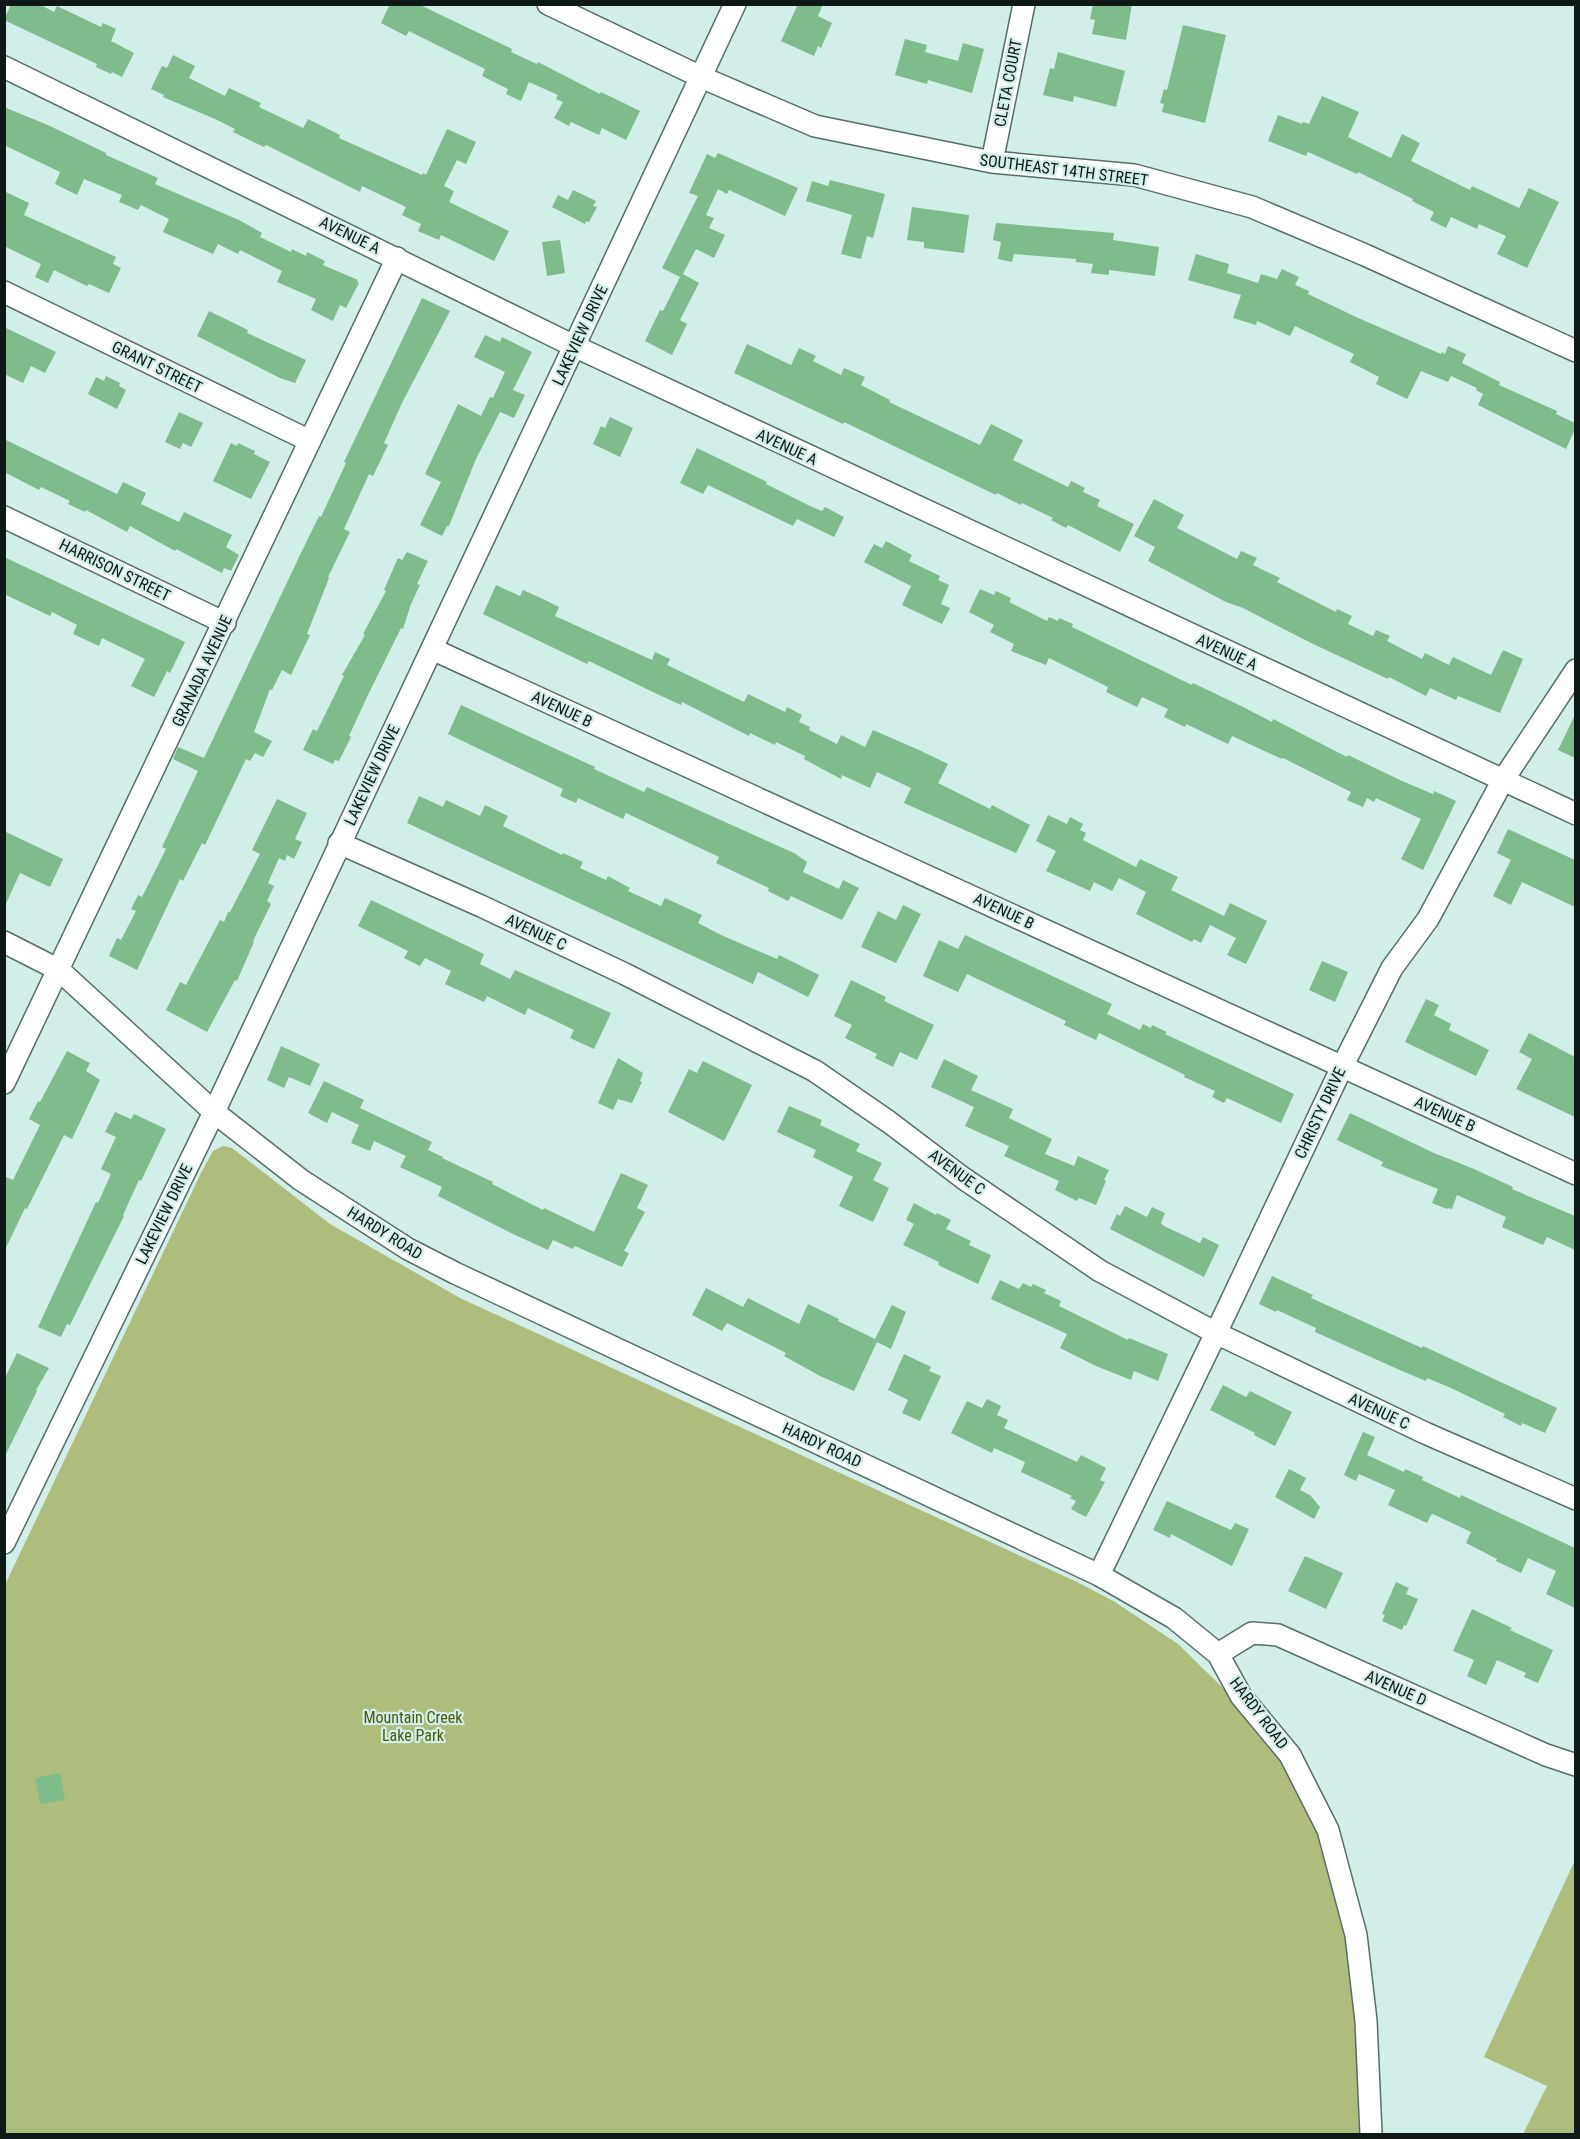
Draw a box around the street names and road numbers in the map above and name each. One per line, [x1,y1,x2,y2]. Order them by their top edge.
street label: CLETA COURT [990,37,1026,129]
street label: SOUTHEAST 14TH STREET [979,150,1149,190]
street label: AVENUE A [317,212,383,258]
street label: LAKEVIEW DRIVE [548,282,612,388]
street label: GRANT STREET [109,337,205,397]
street label: AVENUE A [753,425,821,469]
street label: HARRISON STREET [56,535,174,605]
street label: GRANADA AVENUE [168,612,236,730]
street label: AVENUE A [1193,630,1261,674]
street label: AVENUE B [529,687,595,731]
street label: LAKEVIEW DRIVE [340,722,404,828]
street label: AVENUE B [971,889,1037,933]
street label: AVENUE C [503,910,569,954]
street label: CHRISTY DRIVE [1291,1064,1350,1162]
street label: AVENUE B [1412,1092,1478,1136]
street label: AVENUE C [925,1145,989,1199]
street label: LAKEVIEW DRIVE [132,1161,196,1267]
street label: HARDY ROAD [344,1202,426,1264]
street label: AVENUE C [1346,1389,1412,1433]
street label: HARDY ROAD [779,1418,865,1472]
street label: AVENUE D [1362,1666,1430,1710]
street label: HARDY ROAD [1226,1673,1292,1753]

